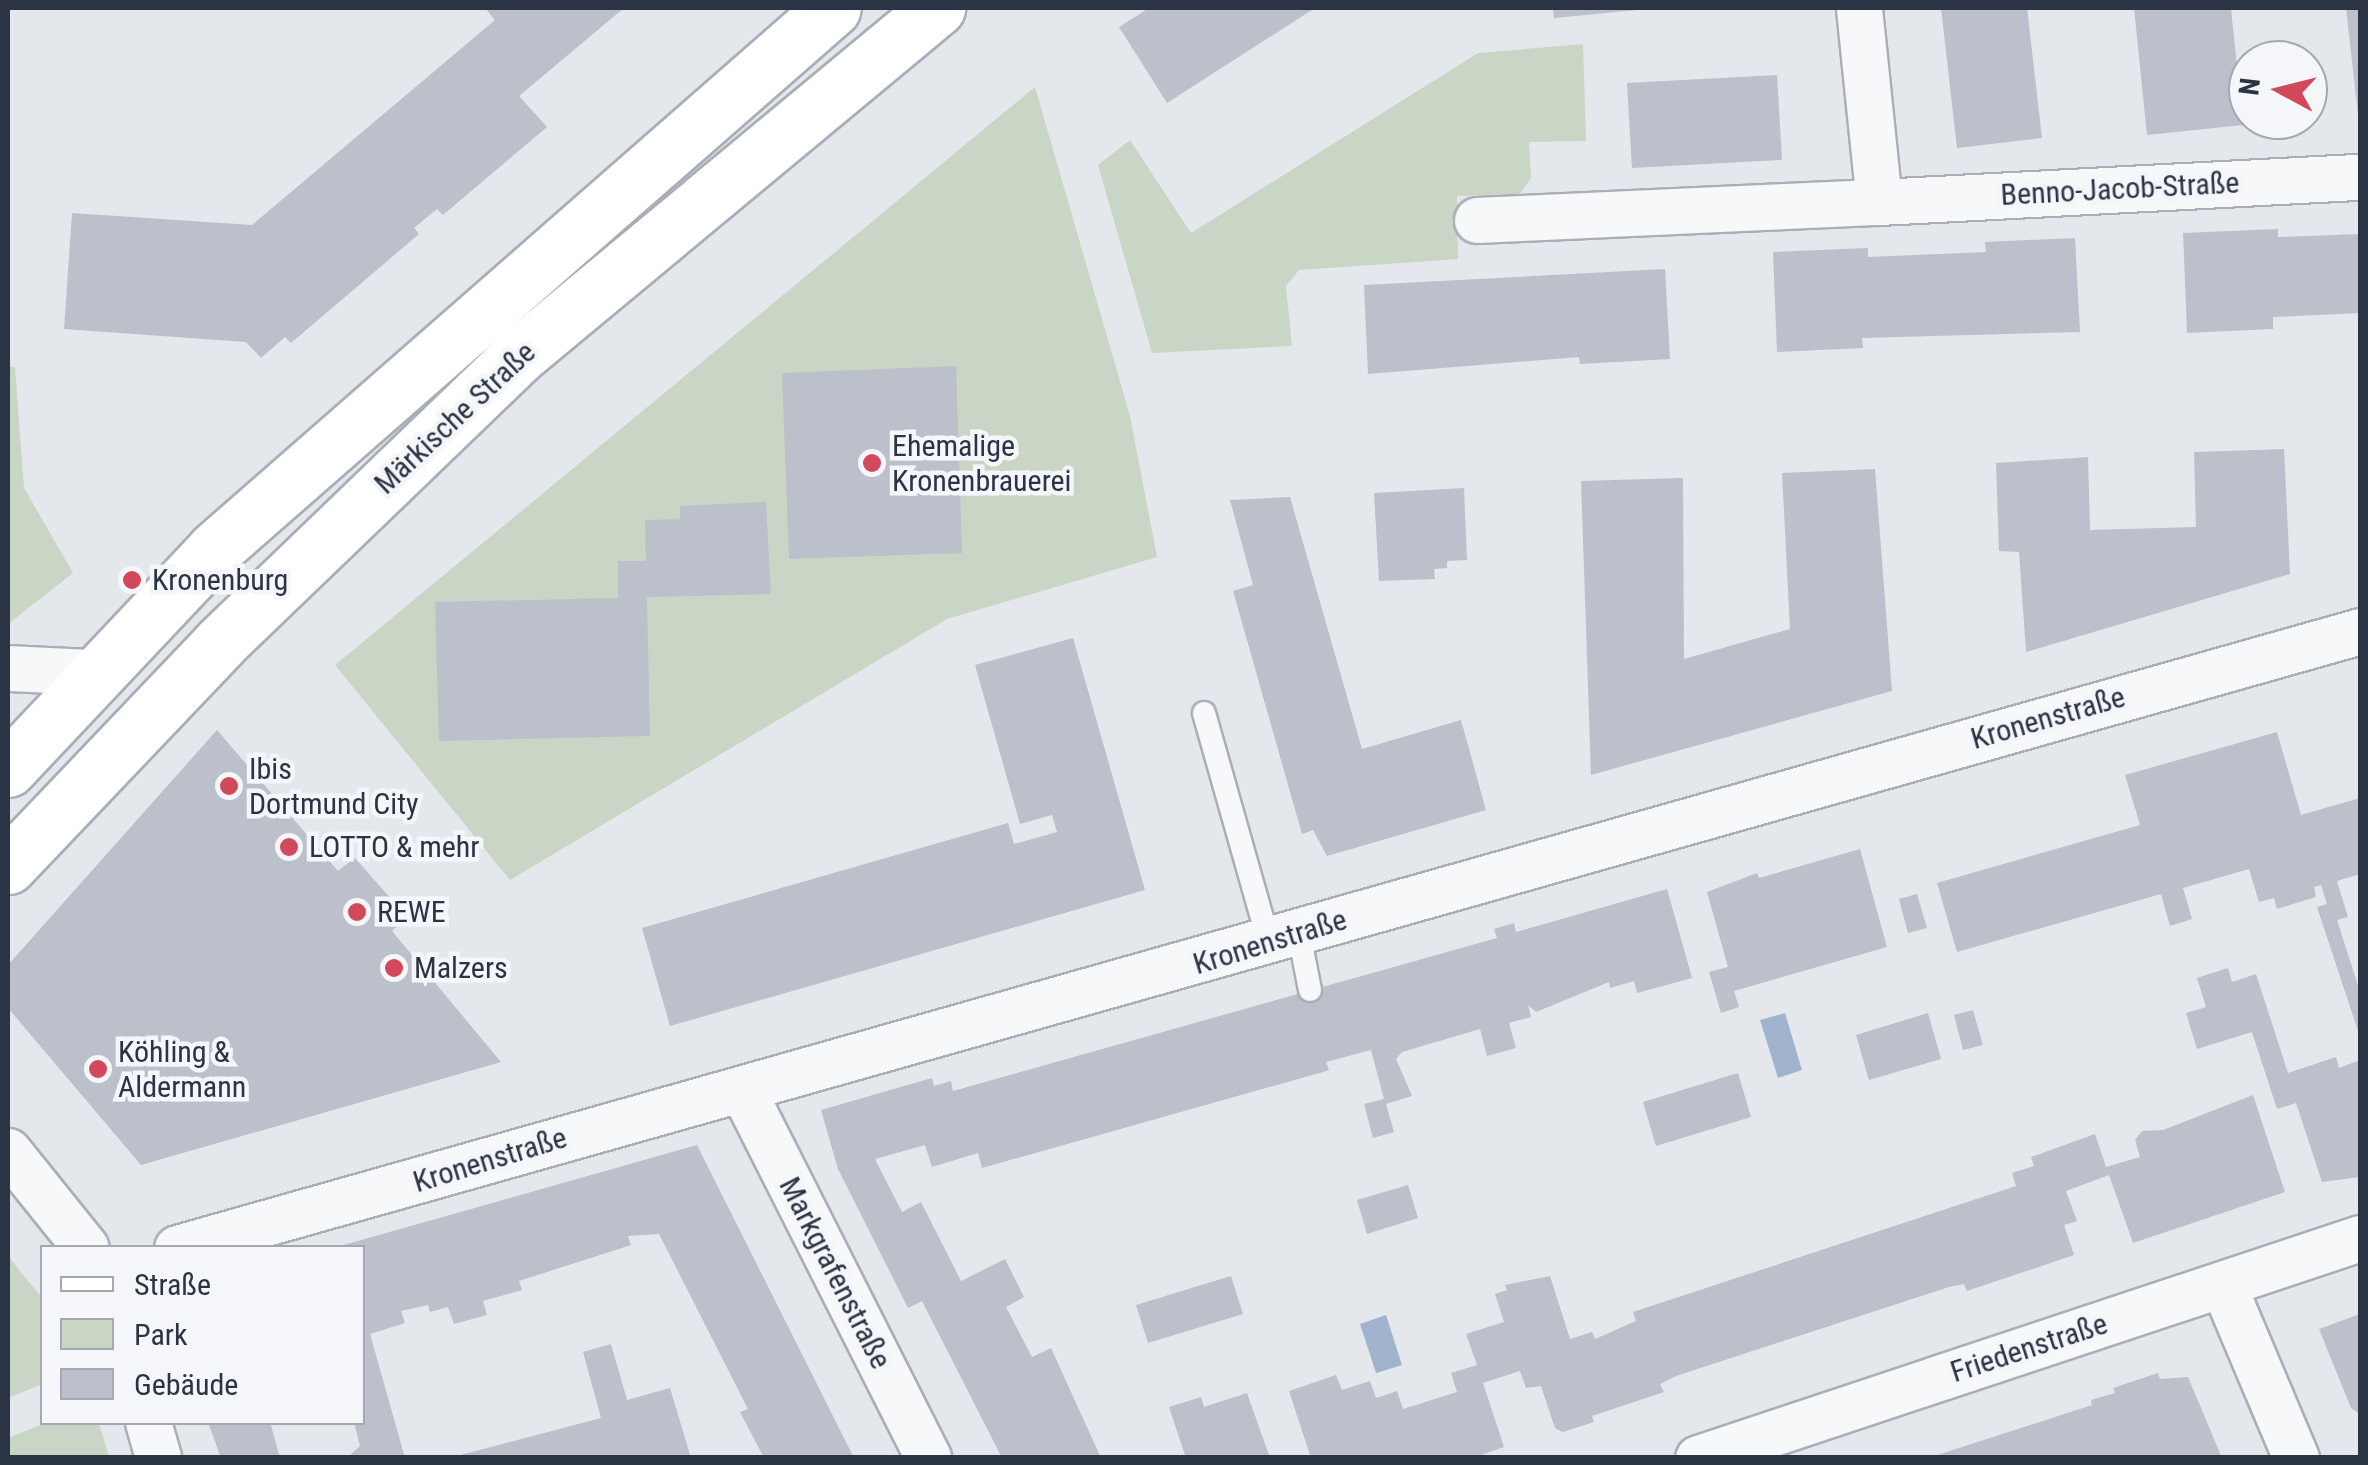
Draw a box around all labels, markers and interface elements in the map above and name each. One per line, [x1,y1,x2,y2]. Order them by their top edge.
north arrow [2228,40,2328,140]
text: N [2232,76,2267,97]
street label: Benno-Jacob-Straße [2000,165,2240,213]
street label: Märkische Straße [367,334,543,502]
place label: Ehemalige Kronenbrauerei [892,428,1071,498]
marker: Ehemalige Kronenbrauerei [861,452,883,474]
place label: Kronenburg [152,562,288,598]
marker: Kronenburg [121,569,143,591]
street label: Kronenstraße [1967,679,2129,757]
place label: Ibis Dortmund City [249,751,419,822]
marker: Ibis Dortmund City [218,775,240,797]
place label: LOTTO & mehr [309,829,479,865]
marker: LOTTO & mehr [278,836,300,858]
place label: REWE [377,894,446,930]
marker: REWE [346,901,368,923]
street label: Kronenstraße [1189,902,1351,982]
place label: Malzers [414,950,508,986]
marker: Malzers [383,957,405,979]
place label: Köhling & Aldermann [118,1034,246,1104]
marker: Köhling & Aldermann [87,1058,109,1080]
street label: Kronenstraße [409,1120,571,1200]
street label: Markgrafenstraße [771,1171,899,1375]
legend [40,1245,365,1425]
text: Straße [134,1267,211,1302]
street label: Friedenstraße [1946,1306,2112,1390]
text: Park [134,1317,188,1352]
text: Gebäude [134,1367,238,1402]

